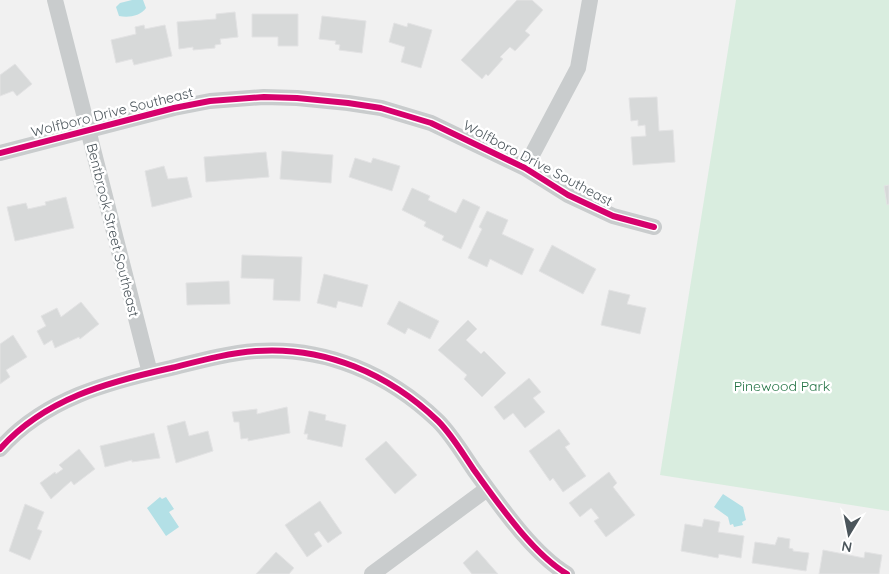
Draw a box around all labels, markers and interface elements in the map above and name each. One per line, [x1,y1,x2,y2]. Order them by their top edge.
street label: Wolfboro Drive Southeast [29,83,195,141]
street label: Wolfboro Drive Southeast [460,116,616,210]
street label: Bentbrook Street Southeast [83,141,143,319]
park label: Pinewood Park [734,377,830,395]
north arrow [824,509,874,559]
text: N [840,537,853,557]

